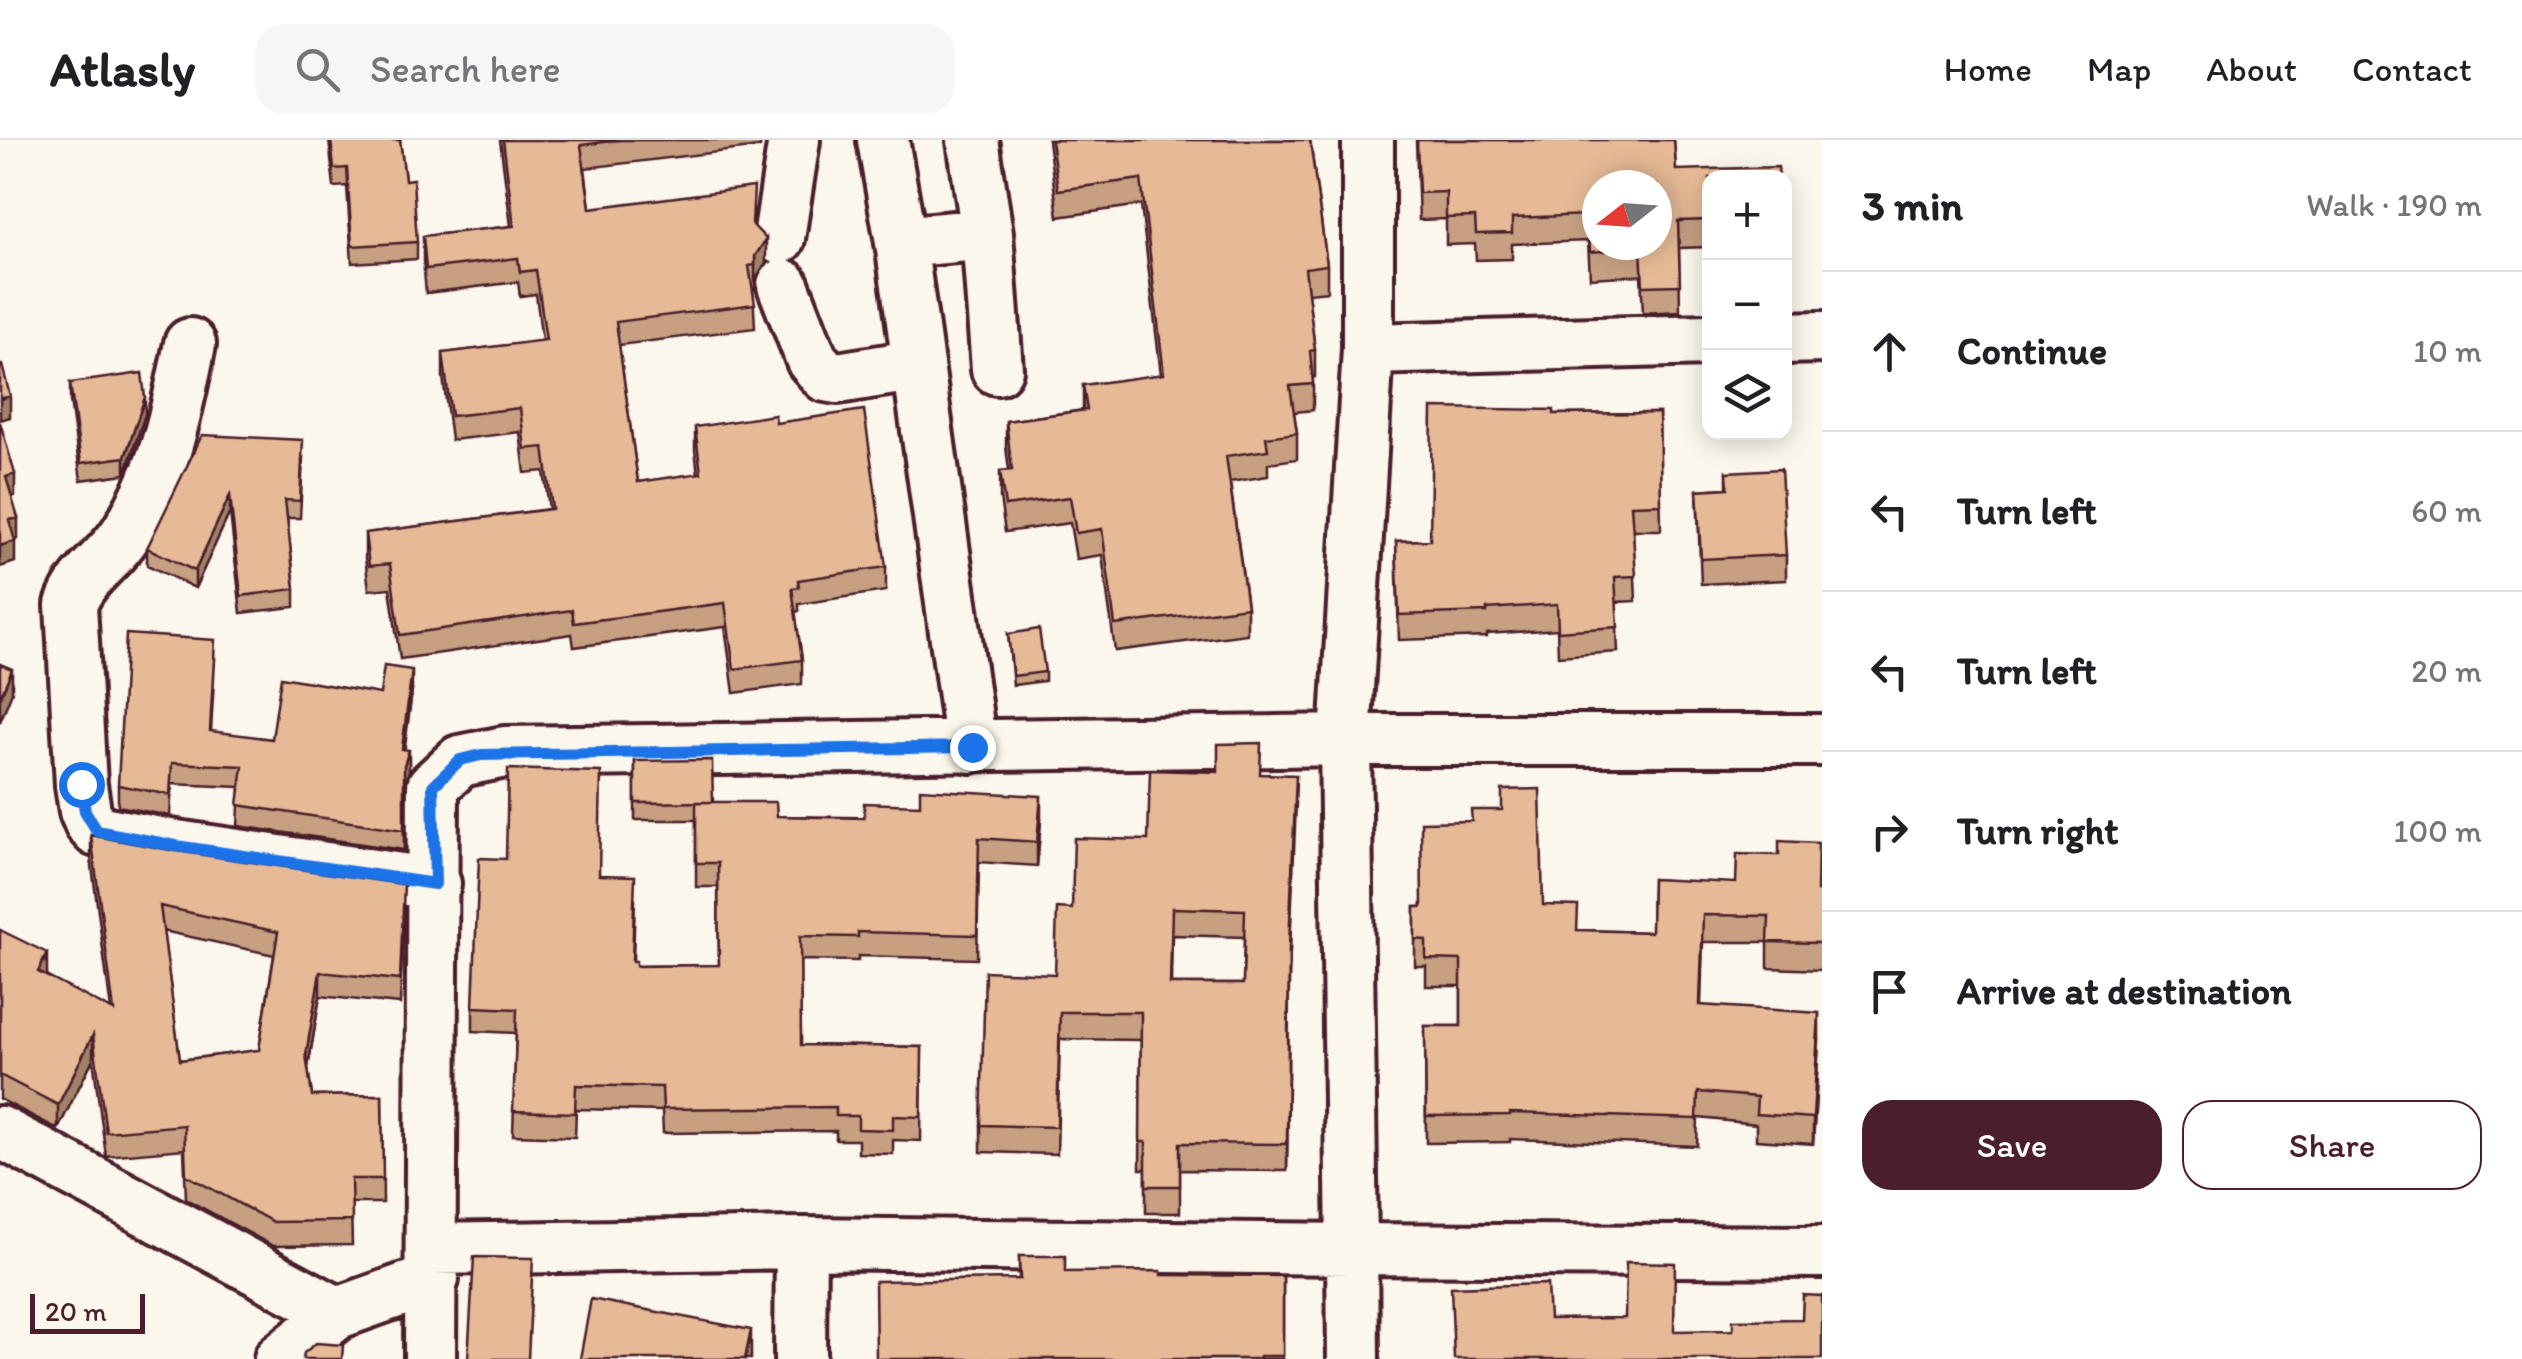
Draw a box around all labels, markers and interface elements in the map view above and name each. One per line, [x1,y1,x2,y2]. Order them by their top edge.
search box [255,24,955,114]
text: Atlasly [50,40,195,98]
icon: search [290,42,345,97]
text: Search here [370,46,561,92]
text: Home [1944,48,2032,90]
text: Map [2087,48,2151,90]
text: About [2206,48,2297,90]
text: Contact [2352,48,2472,90]
north arrow [1582,170,1672,260]
map controls [1702,170,1792,440]
button: + [1702,170,1792,260]
text: 3 min [1862,180,1963,231]
text: Walk · 190 m [2306,186,2482,224]
button: − [1702,260,1792,350]
icon: ahead [1862,324,1917,379]
text: Continue [1957,328,2107,374]
text: 10 m [2413,332,2482,370]
button: layers [1702,350,1792,440]
icon: left [1862,484,1917,539]
text: Turn left [1957,488,2097,534]
text: 60 m [2411,492,2482,530]
icon: left [1862,644,1917,699]
text: Turn left [1957,648,2097,694]
text: 20 m [2411,652,2482,690]
route end [950,725,996,771]
route start [59,762,105,808]
icon: right [1862,804,1917,859]
text: Turn right [1957,808,2119,854]
text: 100 m [2394,812,2482,850]
icon: arrive [1862,964,1917,1019]
text: Arrive at destination [1957,968,2292,1014]
button: Save [1862,1100,2162,1190]
button: Share [2182,1100,2482,1190]
scale bar [30,1289,145,1334]
text: 20 m [45,1294,107,1328]

